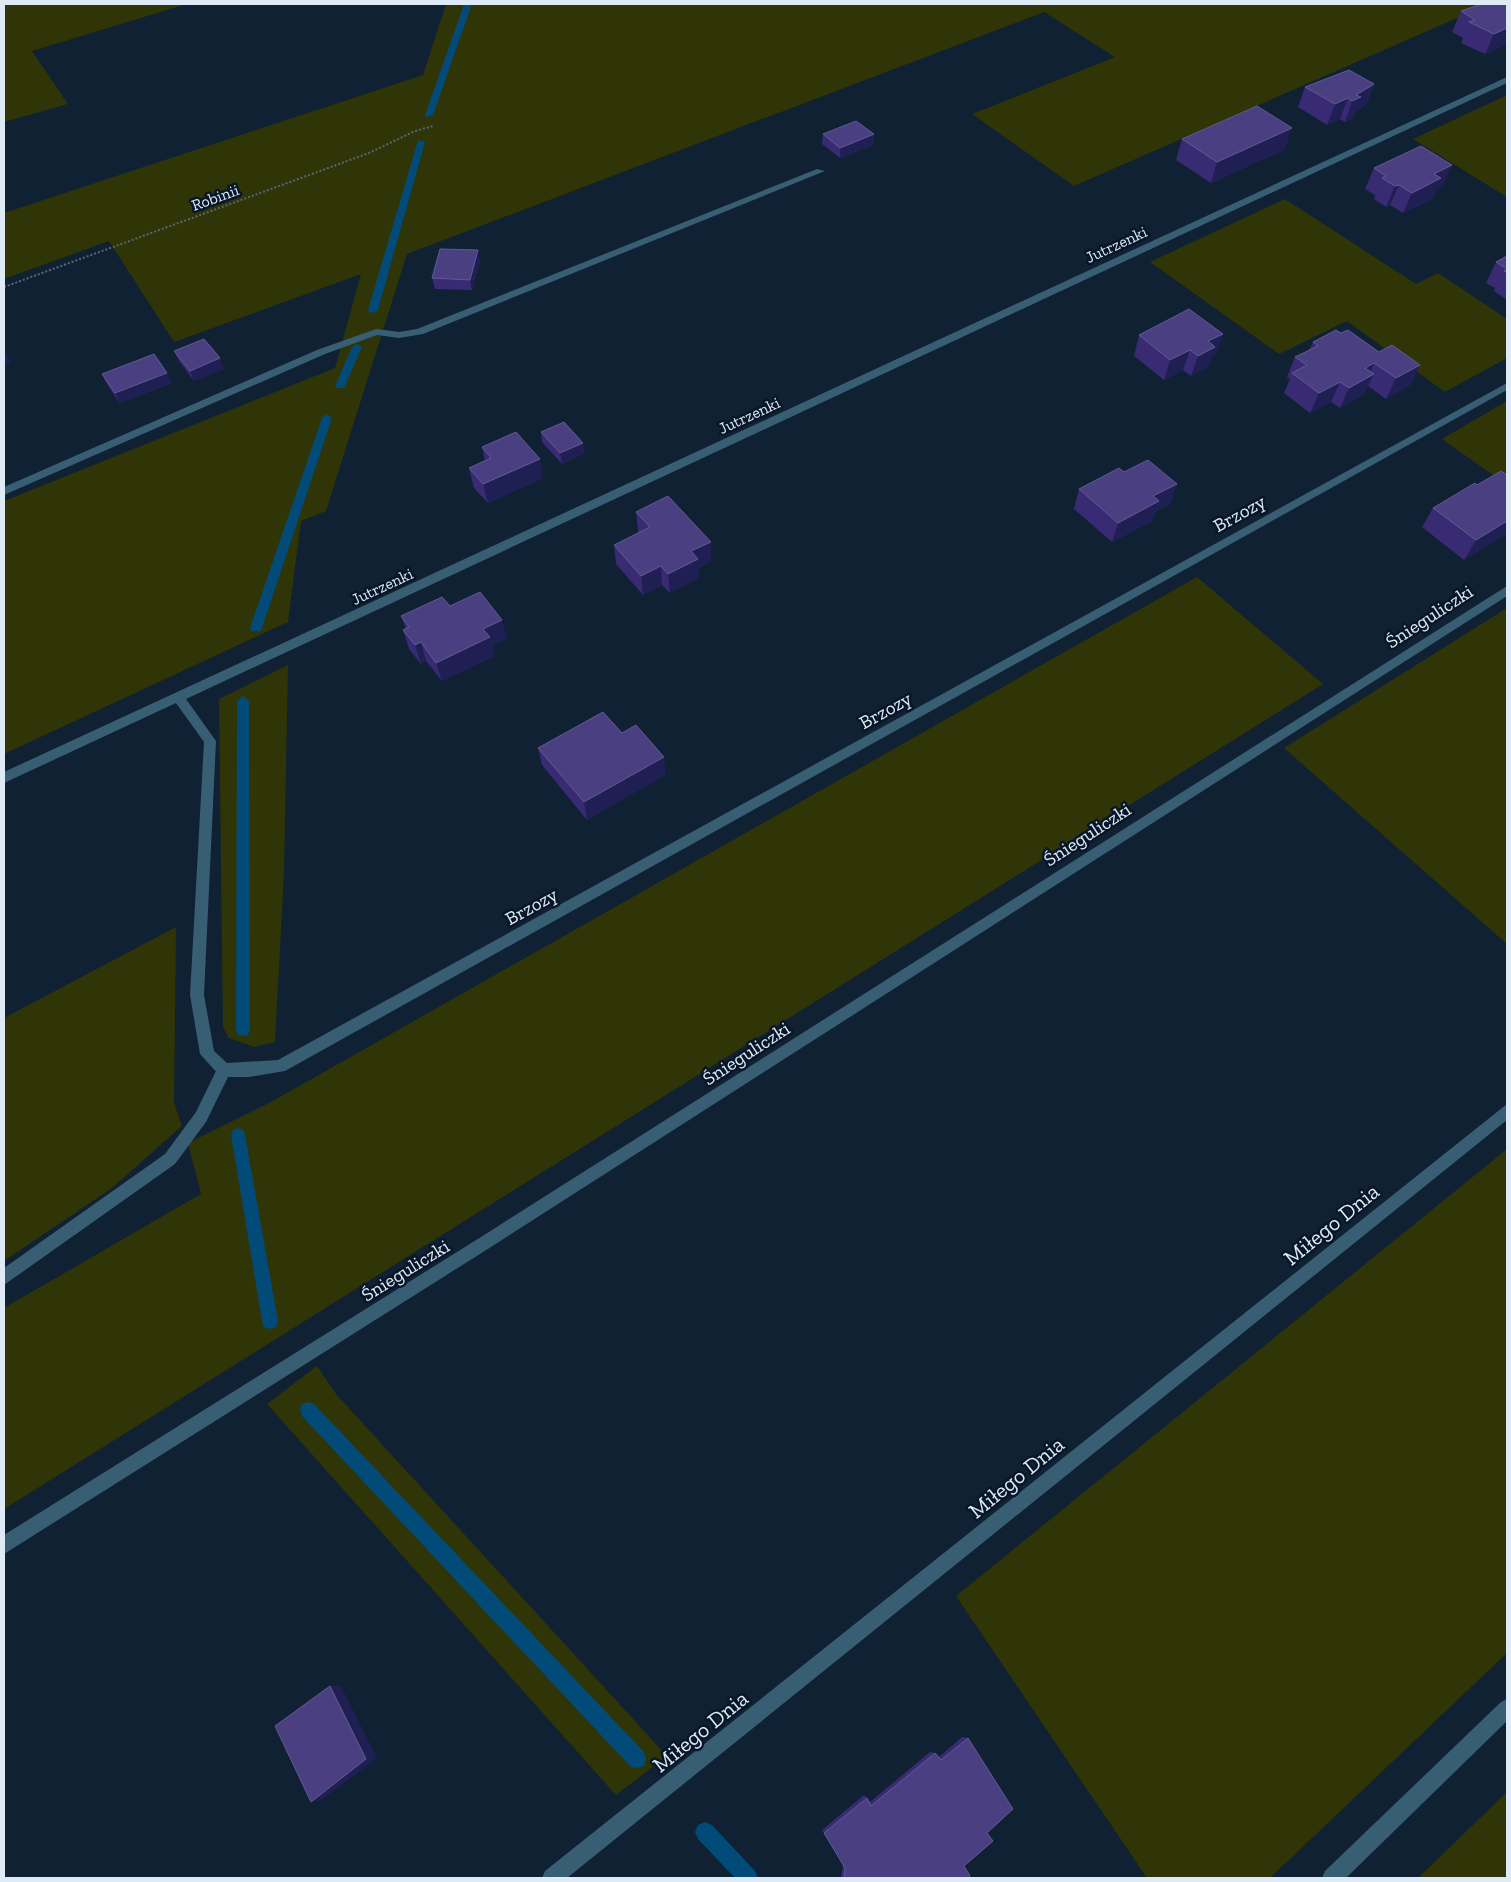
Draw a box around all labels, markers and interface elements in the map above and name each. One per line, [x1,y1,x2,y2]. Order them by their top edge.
street label: Robinii [189,180,242,215]
street label: Jutrzenki [1083,222,1150,267]
street label: Jutrzenki [716,393,783,438]
street label: Brzozy [1209,490,1270,537]
street label: Jutrzenki [349,564,416,609]
street label: Śnieguliczki [1381,580,1477,653]
street label: Brzozy [855,687,916,734]
street label: Śnieguliczki [1039,798,1135,871]
street label: Brzozy [501,883,562,930]
street label: Śnieguliczki [698,1017,794,1090]
street label: Miłego Dnia [1278,1177,1385,1271]
street label: Śnieguliczki [357,1234,454,1307]
street label: Miłego Dnia [963,1430,1070,1524]
street label: Miłego Dnia [647,1684,754,1778]

